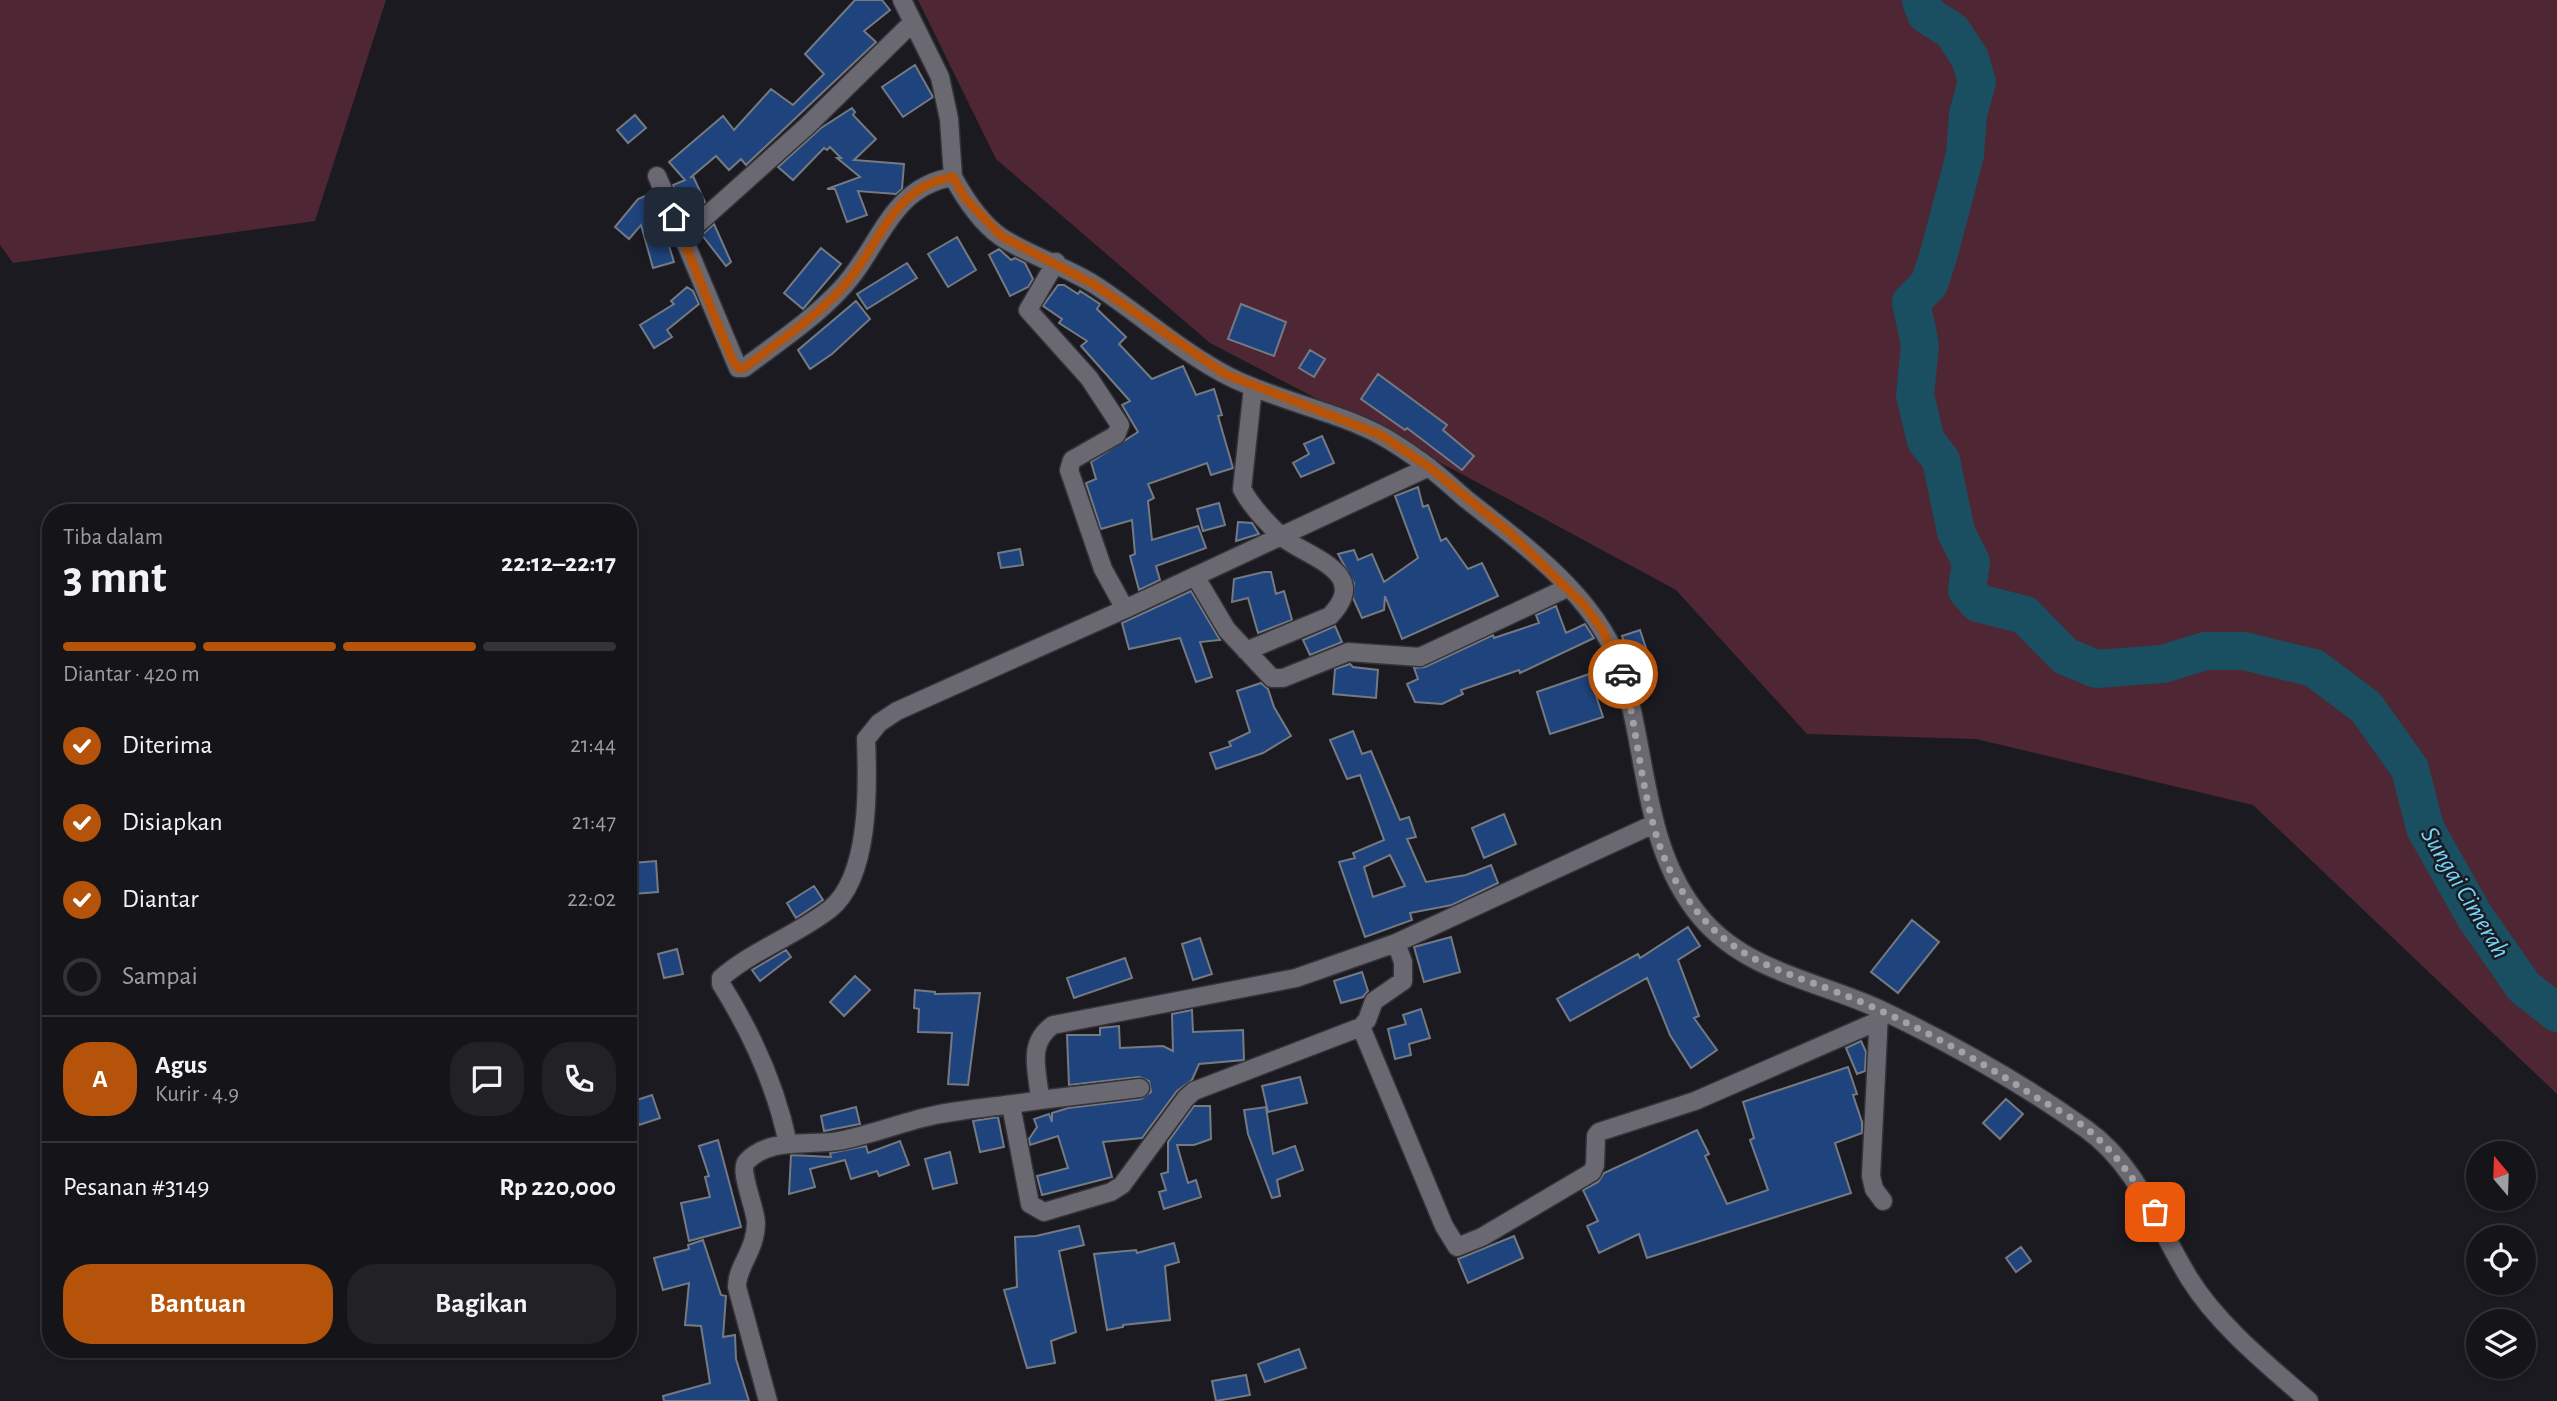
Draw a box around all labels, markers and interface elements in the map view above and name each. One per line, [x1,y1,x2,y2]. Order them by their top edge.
pin [644,187,704,247]
icon: home [655,198,693,236]
text: Tiba dalam [63,526,163,549]
text: 22:12–22:17 [501,550,616,576]
text: 3 mnt [63,555,167,601]
courier [1588,639,1658,709]
icon: car [1604,655,1642,693]
text: Diantar · 420 m [63,663,200,686]
icon: check [63,727,101,765]
text: Diterima [122,732,213,758]
text: 21:44 [570,734,616,757]
icon: check [63,804,101,842]
text: Disiapkan [122,809,223,835]
text: 21:47 [572,811,616,834]
water label: Sungai Cimerah [2416,823,2514,962]
icon: check [63,881,101,919]
text: Diantar [122,886,199,912]
text: 22:02 [567,888,616,911]
text: Sampai [122,963,198,989]
button: chat [450,1042,524,1116]
button: phone [542,1042,616,1116]
text: Agus [155,1052,207,1078]
text: A [92,1066,108,1092]
text: Kurir · 4.9 [155,1083,239,1106]
north arrow [2466,1141,2536,1211]
map controls [2466,1141,2536,1379]
text: Pesanan #3149 [63,1174,209,1200]
text: Rp 220,000 [499,1174,616,1200]
pin [2125,1182,2185,1242]
icon: bag [2136,1193,2174,1231]
button: locate [2466,1225,2536,1295]
button: Bantuan [63,1264,333,1344]
button: Bagikan [347,1264,616,1344]
button: layers [2466,1309,2536,1379]

